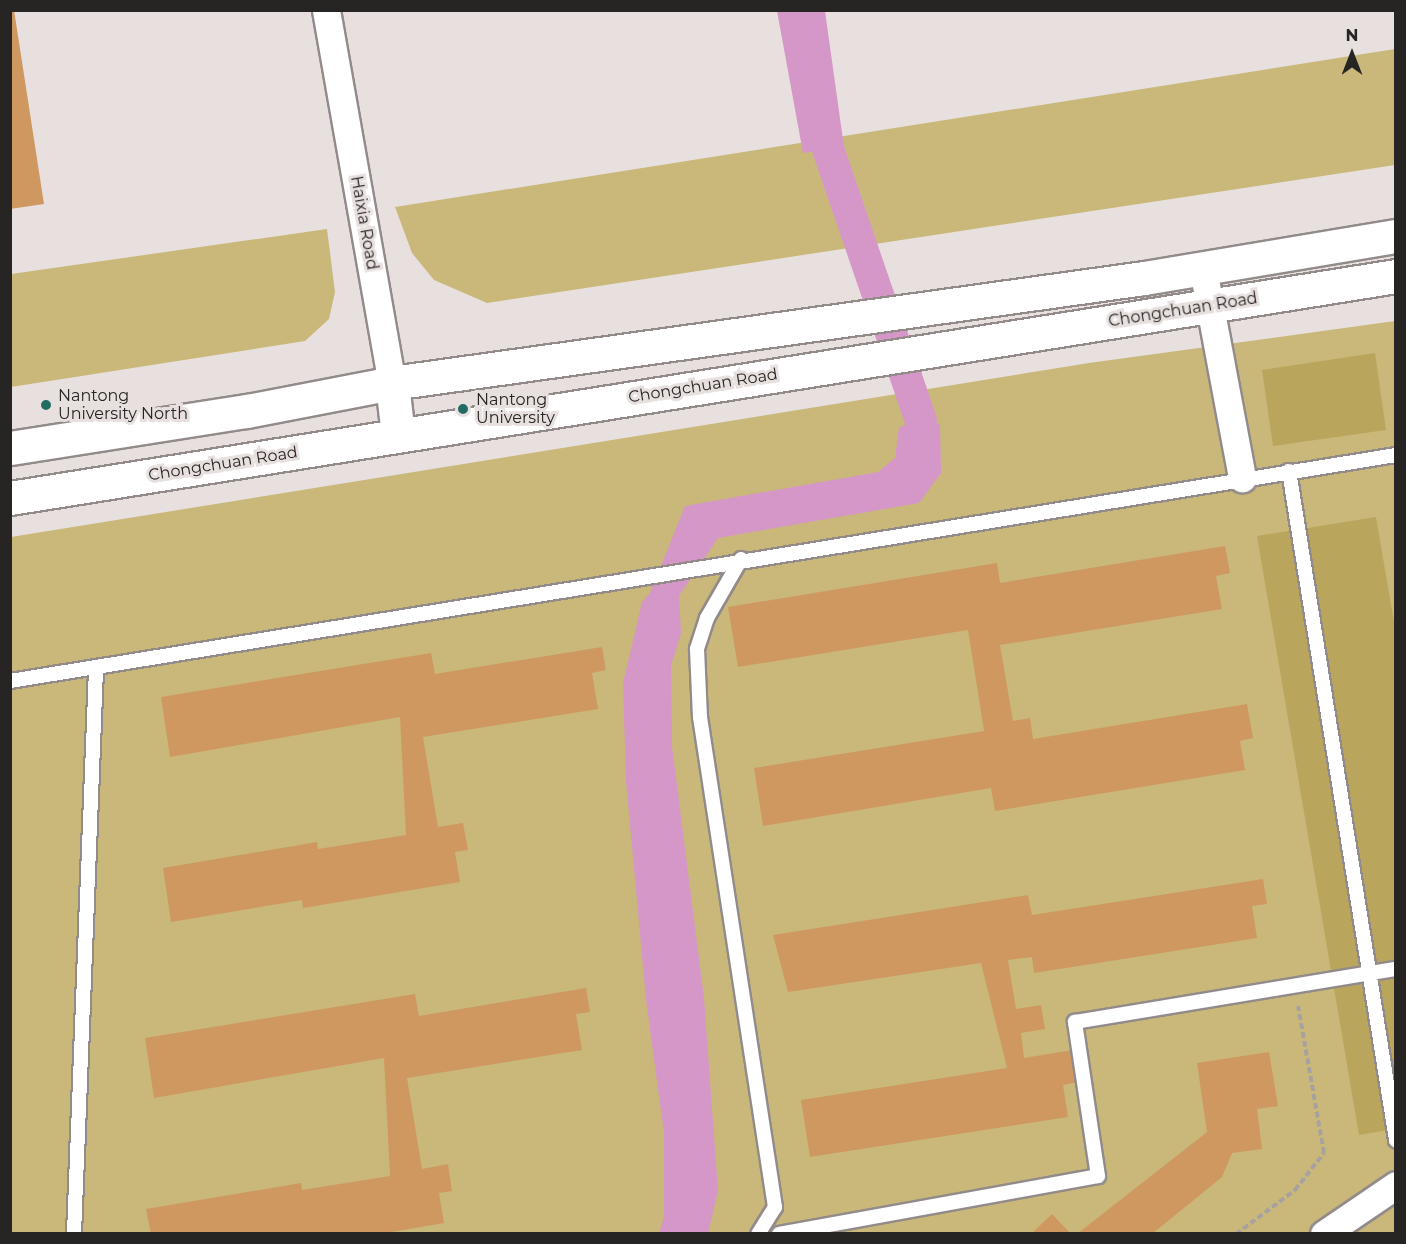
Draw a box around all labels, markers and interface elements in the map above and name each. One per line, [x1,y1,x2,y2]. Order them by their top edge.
north arrow [1322,24,1382,84]
text: N [1346,26,1358,45]
street label: Haixia Road [346,175,382,271]
street label: Chongchuan Road [1107,289,1259,331]
street label: Chongchuan Road [627,365,779,407]
place label: Nantong University North [58,386,188,424]
place label: Nantong University [476,390,555,428]
marker: Nantong University North [39,398,53,412]
marker: Nantong University [454,400,472,418]
street label: Chongchuan Road [147,443,299,485]

